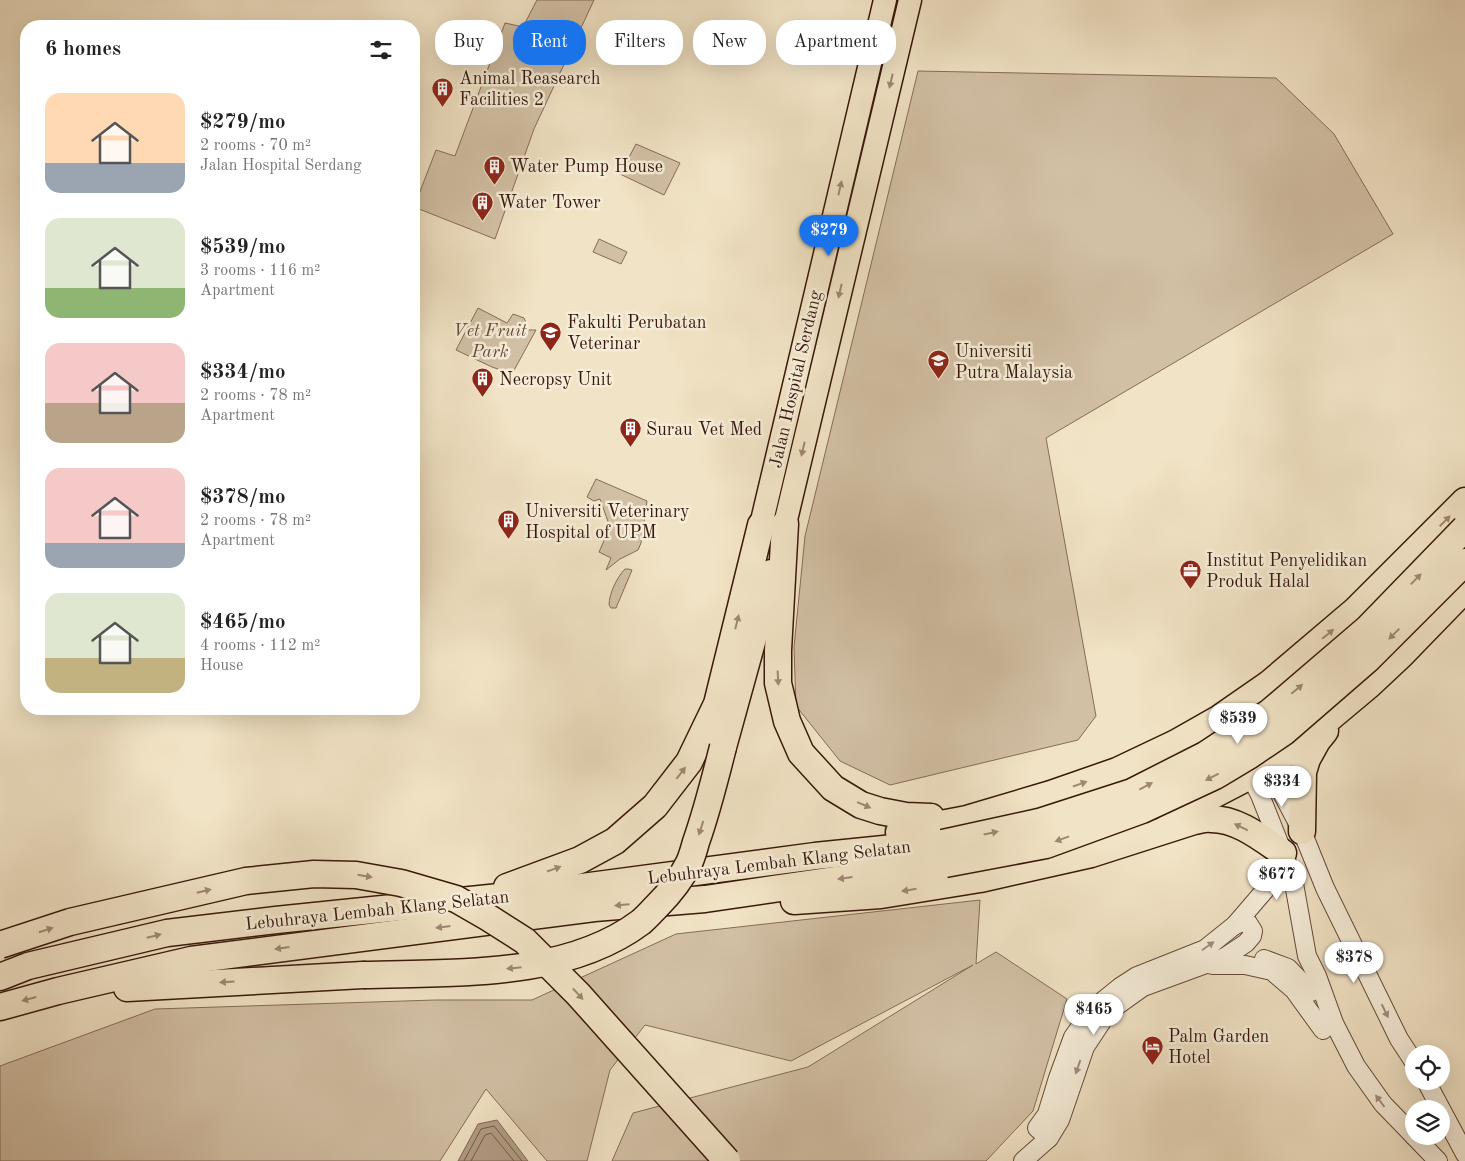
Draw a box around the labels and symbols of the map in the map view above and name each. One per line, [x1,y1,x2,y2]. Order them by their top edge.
place label: Animal Reasearch Facilities 2 [459,70,601,109]
one-way arrow [886,74,894,89]
building icon: Animal Reasearch Facilities 2 [431,76,455,107]
building icon: Water Pump House [482,154,506,185]
place label: Water Pump House [510,158,663,176]
one-way arrow [836,180,844,195]
building icon: Water Tower [470,190,494,221]
place label: Water Tower [498,194,601,212]
pin: $279 [799,214,859,257]
one-way arrow [836,283,844,298]
street label: Jalan Hospital Serdang [767,288,825,470]
place label: Fakulti Perubatan Veterinar [567,314,707,353]
school or university icon: Fakulti Perubatan Veterinar [539,320,563,351]
park label: Vet Fruit Park [453,322,527,361]
place label: Universiti Putra Malaysia [955,343,1073,382]
school or university icon: Universiti Putra Malaysia [927,349,951,380]
building icon: Necropsy Unit [471,367,495,398]
place label: Necropsy Unit [499,371,612,389]
building icon: Surau Vet Med [618,417,642,448]
place label: Surau Vet Med [646,421,762,439]
one-way arrow [799,441,807,456]
place label: Universiti Veterinary Hospital of UPM [525,503,690,542]
building icon: Universiti Veterinary Hospital of UPM [497,509,521,540]
one-way arrow [1439,515,1451,527]
place label: Institut Penyelidikan Produk Halal [1206,552,1368,591]
office icon: Institut Penyelidikan Produk Halal [1178,558,1202,589]
one-way arrow [1410,573,1422,585]
one-way arrow [733,614,741,629]
one-way arrow [1388,627,1400,639]
one-way arrow [1322,629,1334,640]
one-way arrow [775,670,783,686]
one-way arrow [1291,684,1303,695]
pin: $539 [1208,702,1268,745]
pin: $334 [1252,766,1312,808]
one-way arrow [675,767,686,780]
one-way arrow [1205,773,1219,781]
one-way arrow [1073,780,1088,788]
one-way arrow [1139,781,1152,790]
one-way arrow [857,802,871,810]
one-way arrow [697,821,705,836]
one-way arrow [1234,823,1248,831]
one-way arrow [983,828,999,836]
one-way arrow [1054,835,1069,843]
street label: Lebuhraya Lembah Klang Selatan [646,838,912,888]
pin: $677 [1247,858,1307,901]
one-way arrow [547,865,562,873]
one-way arrow [357,873,373,881]
one-way arrow [836,874,852,882]
one-way arrow [196,887,211,895]
one-way arrow [901,887,917,895]
street label: Lebuhraya Lembah Klang Selatan [244,888,510,934]
one-way arrow [614,902,630,910]
one-way arrow [435,923,451,931]
one-way arrow [39,926,54,934]
one-way arrow [147,932,162,940]
one-way arrow [1202,941,1215,950]
pin: $378 [1324,942,1384,984]
one-way arrow [274,944,290,952]
one-way arrow [506,964,522,972]
one-way arrow [219,979,235,987]
one-way arrow [572,988,584,1000]
pin: $465 [1064,994,1124,1036]
one-way arrow [21,996,36,1004]
one-way arrow [1381,1003,1390,1018]
place label: Palm Garden Hotel [1168,1028,1269,1067]
hotel icon: Palm Garden Hotel [1140,1034,1164,1065]
one-way arrow [1074,1060,1082,1075]
one-way arrow [1375,1095,1386,1108]

